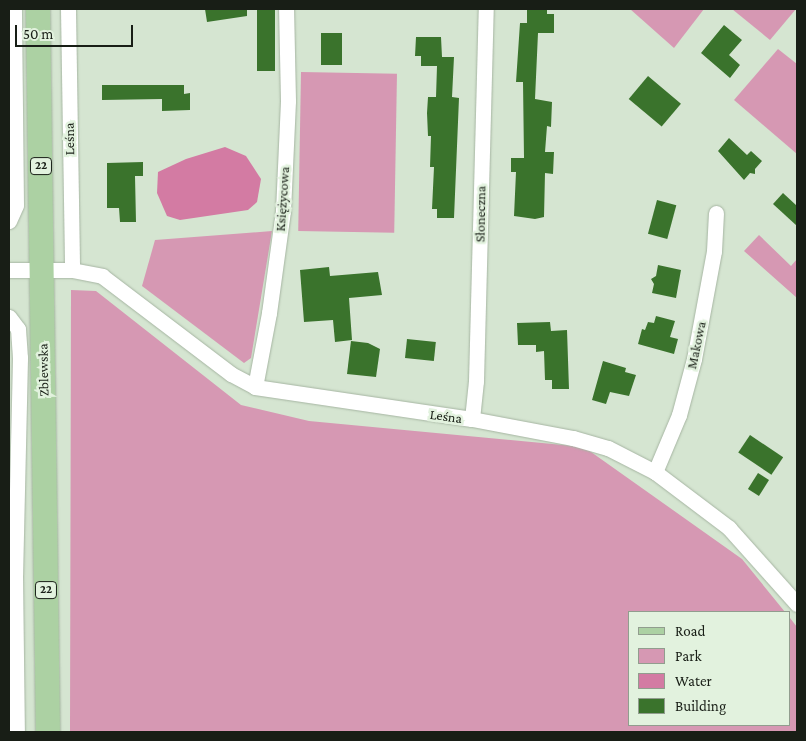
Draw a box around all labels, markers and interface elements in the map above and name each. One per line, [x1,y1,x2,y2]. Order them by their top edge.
scale bar [18,15,135,47]
text: 50 m [23,26,53,42]
street label: Leśna [60,123,78,155]
road number: 22 [30,157,52,176]
street label: Księżycowa [271,166,293,232]
street label: Słoneczna [471,186,489,242]
street label: Makowa [683,320,709,370]
street label: Zblewska [34,343,52,397]
street label: Leśna [429,405,463,427]
road number: 22 [35,580,57,600]
legend [628,611,791,726]
text: Road [675,623,705,639]
text: Park [675,648,702,664]
text: Water [675,673,712,689]
text: Building [675,698,726,714]

